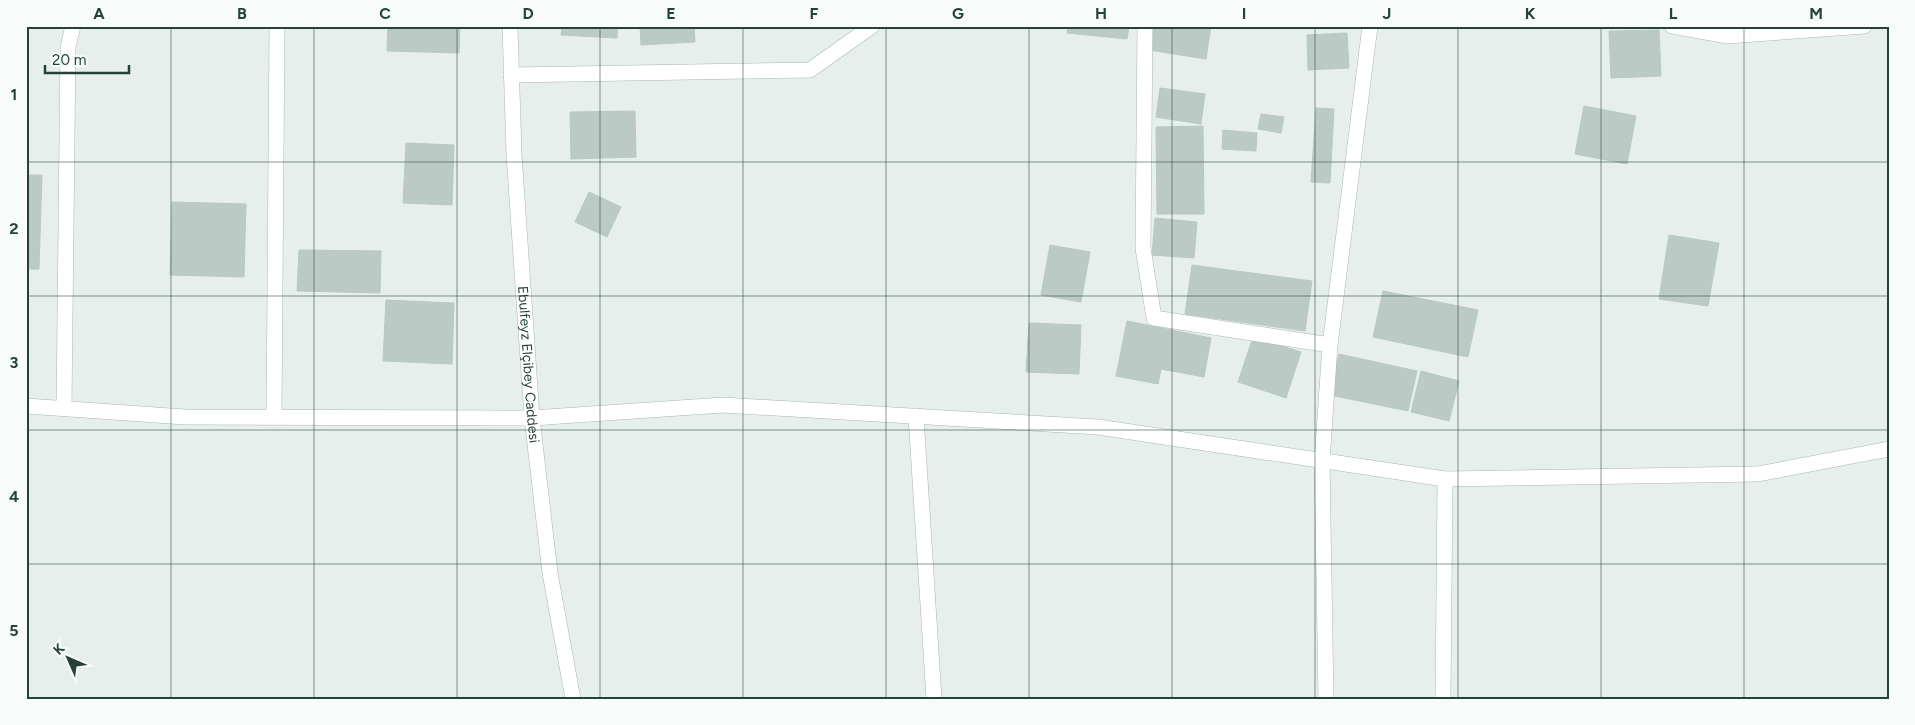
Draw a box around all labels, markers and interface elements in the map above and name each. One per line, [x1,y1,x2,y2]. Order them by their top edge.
text: A [93,4,105,23]
text: B [237,4,247,23]
text: C [379,4,391,23]
text: D [522,4,534,23]
text: E [666,4,676,23]
text: F [810,4,819,23]
text: G [952,4,964,23]
text: H [1095,4,1107,23]
text: I [1242,4,1246,23]
text: J [1383,4,1391,23]
text: K [1525,4,1536,23]
text: L [1669,4,1678,23]
text: M [1809,4,1823,23]
scale bar [45,42,129,74]
text: 20 m [52,51,86,69]
text: 1 [11,85,17,104]
text: 2 [9,219,19,238]
street label: Ebulfeyz Elçibey Caddesi [514,285,543,444]
text: 3 [10,353,19,372]
text: 4 [9,487,19,506]
text: 5 [9,621,19,640]
north arrow [42,632,92,682]
text: K [50,639,69,658]

